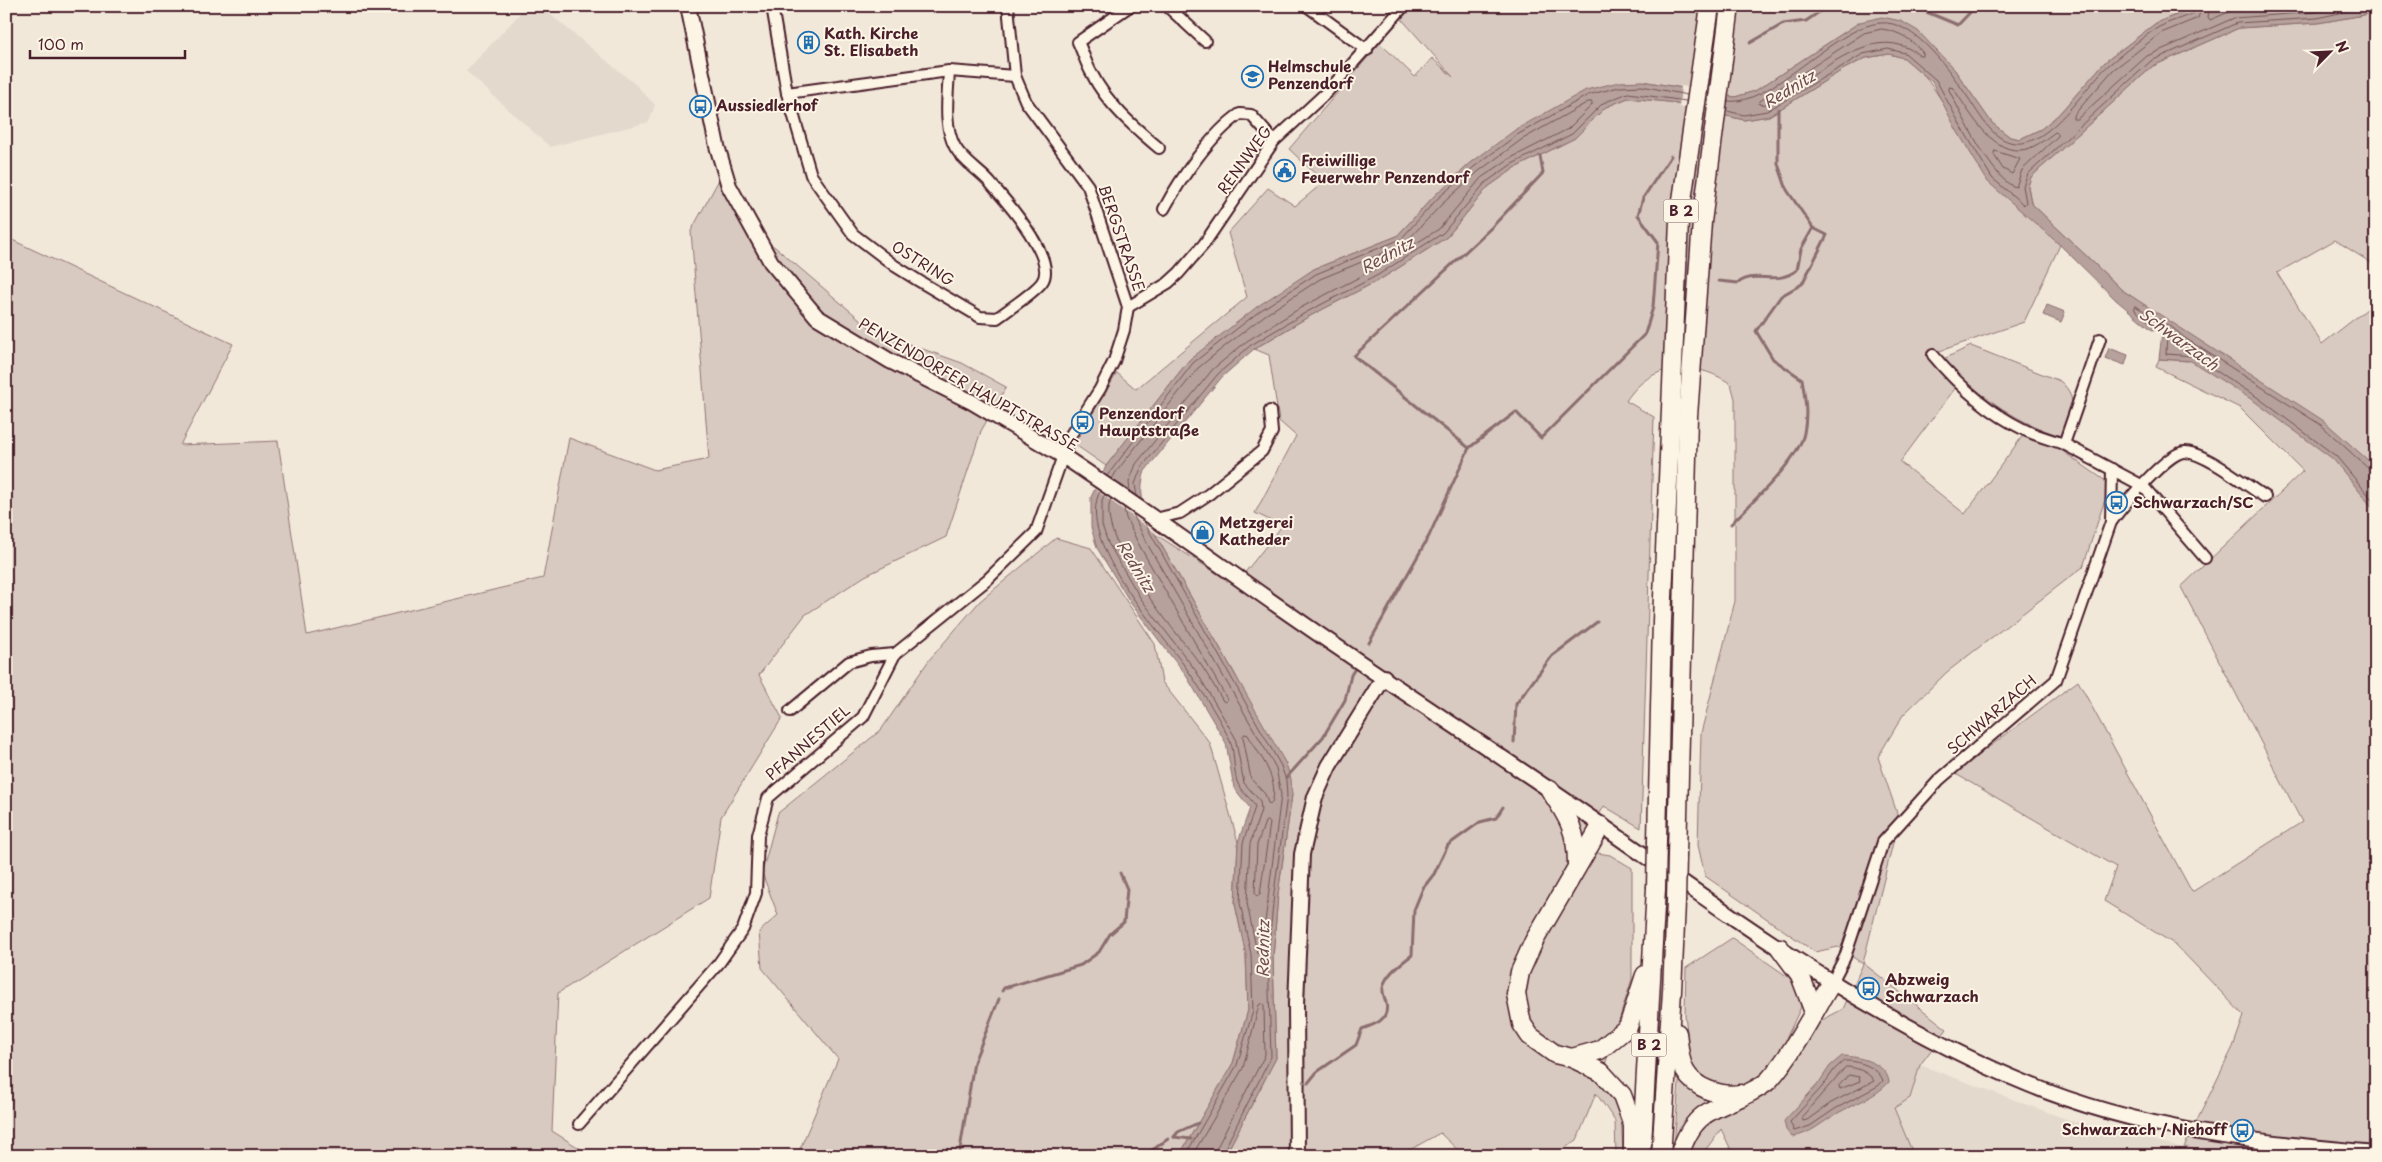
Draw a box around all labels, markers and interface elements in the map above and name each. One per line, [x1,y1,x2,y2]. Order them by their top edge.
place label: Kath. Kirche St. Elisabeth [824,21,918,61]
scale bar [30,28,185,60]
north arrow [2304,28,2354,78]
building icon: Kath. Kirche St. Elisabeth [796,31,820,55]
text: 100 m [38,32,84,55]
text: N [2330,37,2354,56]
place label: Helmschule Penzendorf [1268,54,1354,94]
water label: Rednitz [1758,62,1821,113]
school or university icon: Helmschule Penzendorf [1240,64,1264,88]
place label: Aussiedlerhof [715,93,819,116]
bus stop icon: Aussiedlerhof [688,94,712,118]
street label: RENNWEG [1211,120,1277,198]
place label: Freiwillige Feuerwehr Penzendorf [1301,148,1471,188]
public building icon: Freiwillige Feuerwehr Penzendorf [1273,158,1297,182]
street label: BERGSTRASSE [1093,181,1151,294]
road number: B 2 [1664,200,1698,222]
water label: Rednitz [1356,229,1419,278]
street label: OSTRING [888,234,960,291]
water label: Schwarzach [2135,301,2225,376]
street label: PENZENDORFER HAUPTSTRASSE [855,311,1083,456]
place label: Penzendorf Hauptstraße [1099,401,1199,441]
bus stop icon: Penzendorf Hauptstraße [1071,411,1095,435]
place label: Schwarzach/SC [2133,490,2254,513]
bus stop icon: Schwarzach/SC [2105,491,2129,515]
place label: Metzgerei Katheder [1219,510,1293,550]
shop icon: Metzgerei Katheder [1191,520,1215,544]
water label: Rednitz [1112,535,1163,598]
street label: SCHWARZACH [1941,668,2041,759]
street label: PFANNESTIEL [760,699,854,785]
water label: Rednitz [1250,918,1275,978]
place label: Abzweig Schwarzach [1885,967,1979,1007]
bus stop icon: Abzweig Schwarzach [1857,977,1881,1001]
road number: B 2 [1632,1034,1666,1056]
place label: Schwarzach / Niehoff [2062,1117,2228,1140]
bus stop icon: Schwarzach / Niehoff [2231,1118,2255,1142]

